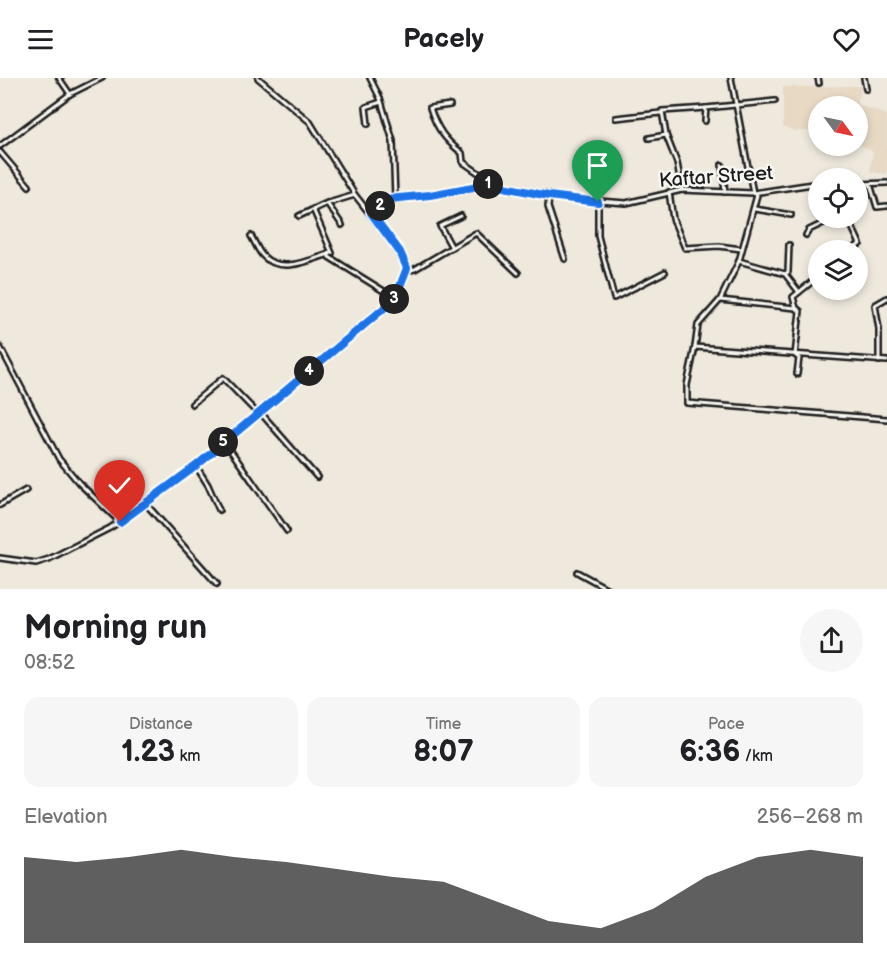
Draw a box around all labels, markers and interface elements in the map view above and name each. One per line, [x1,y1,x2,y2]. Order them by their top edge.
icon: menu [24,23,57,56]
text: Pacely [403,23,484,55]
icon: heart [830,23,863,56]
north arrow [808,96,868,156]
map controls [808,96,868,300]
pin [572,140,623,202]
icon: arrive [581,149,614,182]
street label: Kaftar Street [658,161,774,193]
button: locate [808,168,868,228]
pin: 1 [473,169,503,199]
text: 1 [485,174,491,193]
pin: 2 [365,191,395,221]
text: 2 [375,196,385,215]
button: layers [808,240,868,300]
pin: 3 [379,284,409,314]
text: 3 [389,289,399,308]
pin: 4 [294,356,324,386]
text: 4 [304,361,314,380]
pin: 5 [208,427,238,457]
text: 5 [218,432,228,451]
pin [94,460,145,522]
icon: check [103,469,136,502]
text: Morning run [24,608,207,648]
button: share [800,609,863,672]
text: 08:52 [24,651,75,675]
text: Distance [129,715,193,734]
text: Time [426,715,461,734]
text: Pace [708,715,744,734]
text: 1.23 [121,734,175,770]
text: 8:07 [413,734,474,770]
text: 6:36 [679,734,740,770]
text: km [175,747,201,766]
text: /km [740,747,773,766]
text: Elevation [24,805,107,829]
text: 256–268 m [757,805,863,829]

